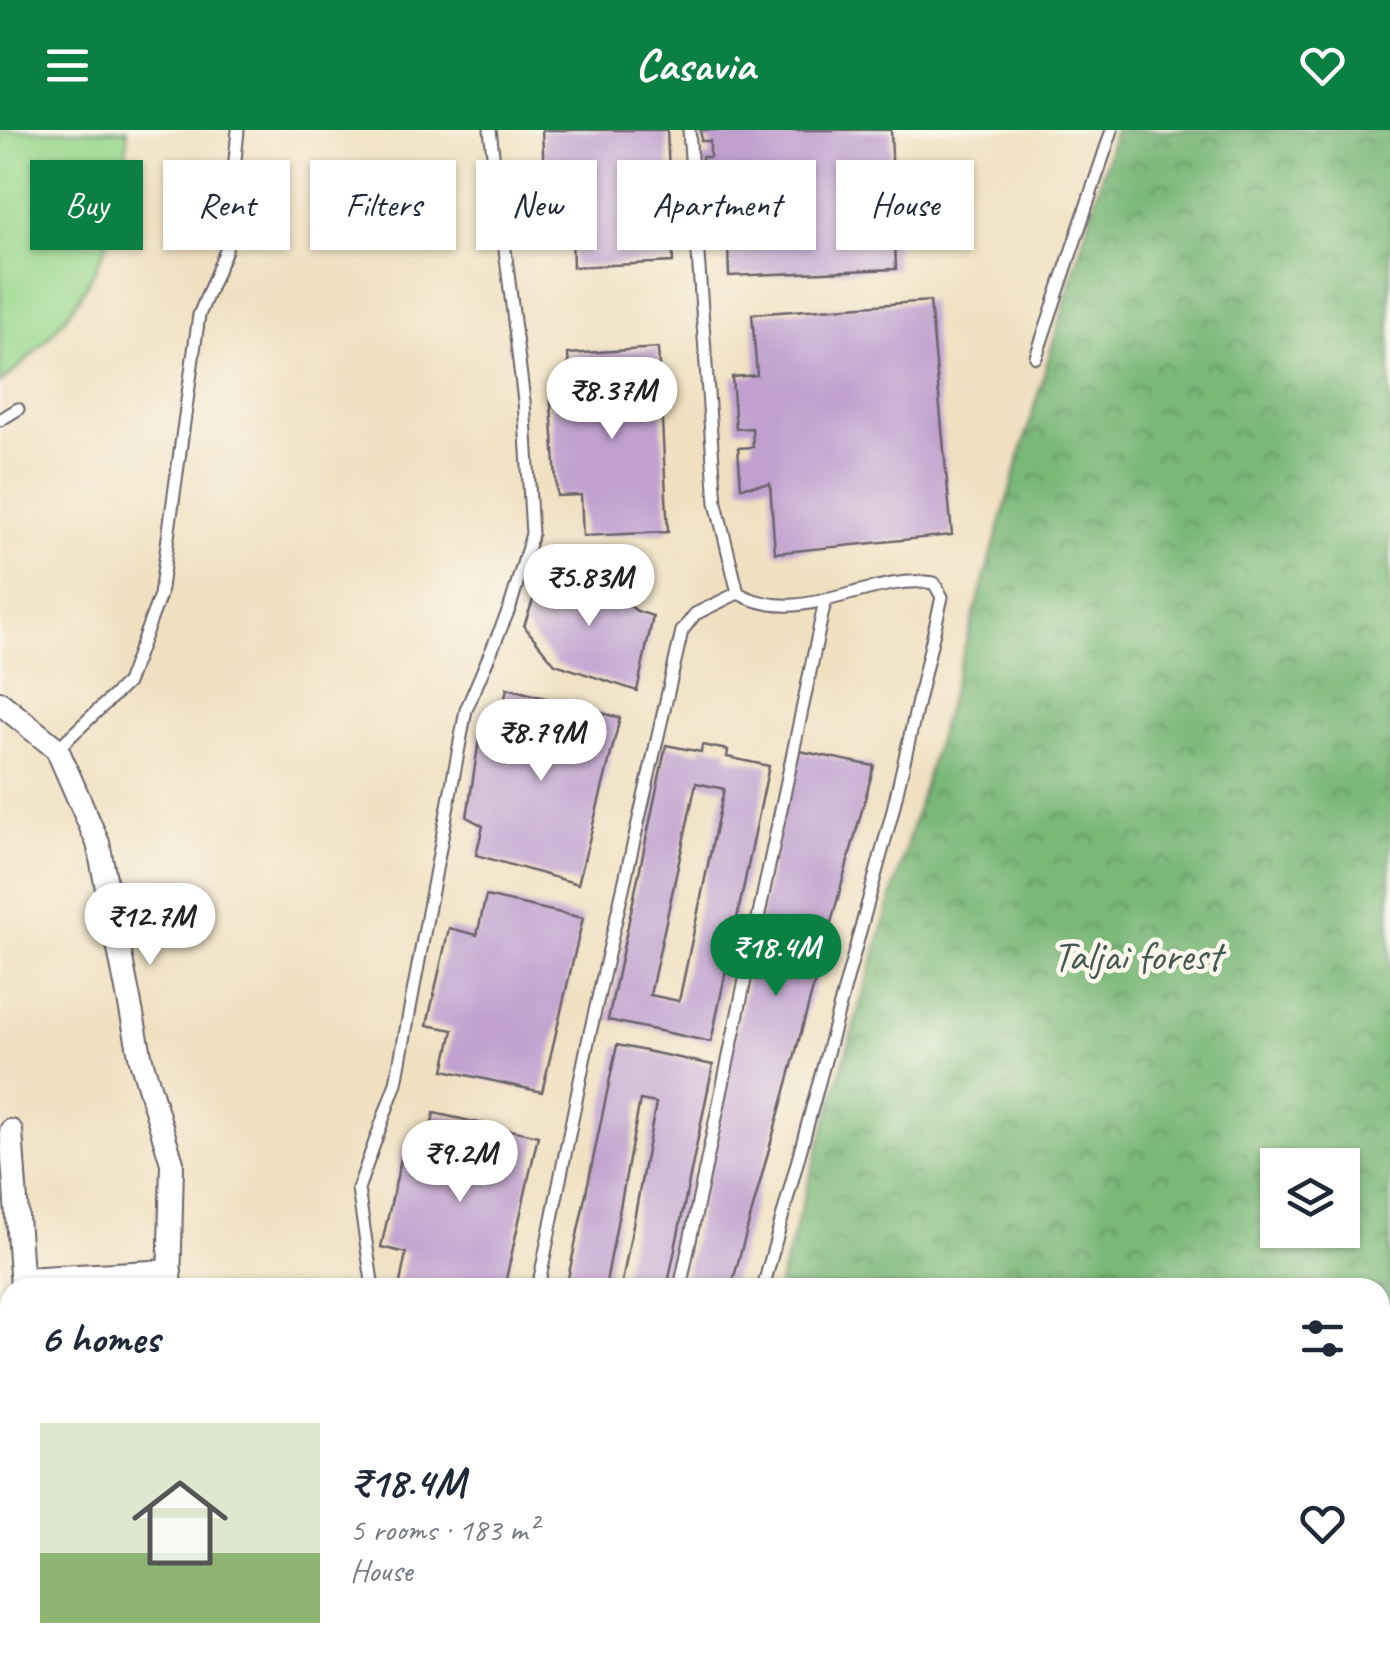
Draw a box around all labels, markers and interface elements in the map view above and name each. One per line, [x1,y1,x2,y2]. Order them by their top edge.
text: Casavia [635,37,755,94]
icon: menu [40,38,95,93]
icon: heart [1295,38,1350,93]
chip: Buy [30,160,143,250]
chip: Rent [163,160,290,250]
chip: Filters [310,160,456,250]
chip: New [476,160,597,250]
chip: Apartment [617,160,816,250]
chip: House [836,160,974,250]
pin: ₹8.37M [531,357,693,442]
text: ₹8.37M [568,369,656,410]
pin: ₹5.83M [508,544,670,629]
text: ₹5.83M [546,556,632,597]
pin: ₹8.79M [460,699,622,784]
text: ₹8.79M [498,711,584,752]
pin: ₹12.7M [69,883,231,968]
text: ₹12.7M [106,895,194,936]
pin: ₹18.4M [695,914,857,999]
text: ₹18.4M [732,926,820,967]
park label: Taljai forest [1053,930,1226,983]
pin: ₹9.2M [390,1120,530,1205]
text: ₹9.2M [424,1132,496,1173]
map controls [1260,1148,1360,1248]
button: layers [1260,1148,1360,1248]
icon: filters [1295,1311,1350,1366]
text: 6 homes [40,1312,159,1365]
text: ₹18.4M [350,1456,465,1509]
icon: home [120,1463,240,1583]
icon: heart [1295,1496,1350,1551]
text: 5 rooms · 183 m² [350,1509,537,1550]
text: House [350,1550,412,1591]

